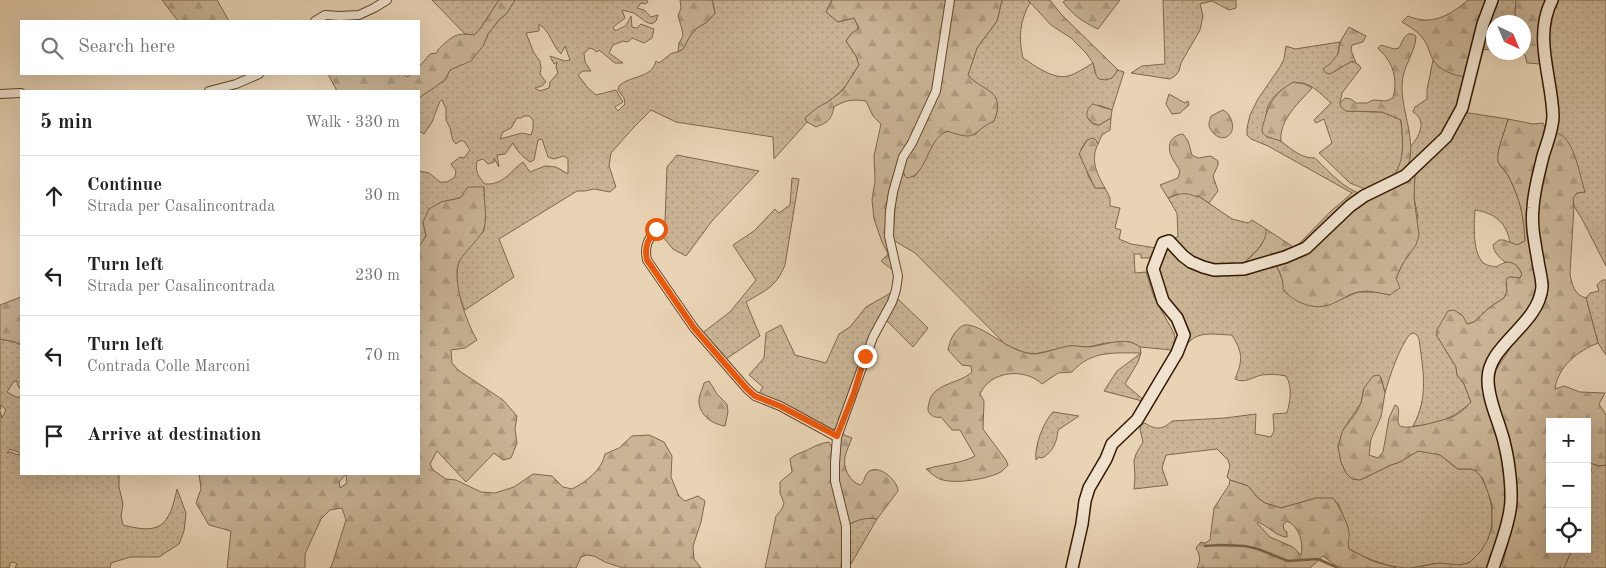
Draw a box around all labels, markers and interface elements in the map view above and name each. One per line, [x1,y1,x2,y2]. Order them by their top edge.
north arrow [1486,15,1531,60]
search box [20,20,420,75]
icon: search [38,34,66,62]
text: Search here [78,38,175,57]
text: 5 min [40,112,93,133]
text: Walk · 330 m [305,115,400,131]
text: Continue [87,176,162,195]
icon: ahead [40,182,68,210]
text: 30 m [364,188,400,204]
text: Strada per Casalincontrada [87,199,275,215]
route start [645,218,668,241]
text: Turn left [87,256,164,275]
icon: left [40,262,68,290]
text: 230 m [355,268,400,284]
text: Strada per Casalincontrada [87,279,275,295]
text: Turn left [87,336,164,355]
icon: left [40,342,68,370]
route end [854,345,877,368]
text: 70 m [364,348,400,364]
text: Contrada Colle Marconi [87,359,250,375]
map controls [1546,418,1591,553]
button: + [1546,418,1591,463]
icon: arrive [40,422,68,450]
text: Arrive at destination [87,426,261,445]
button: − [1546,463,1591,508]
button: locate [1546,508,1591,553]

